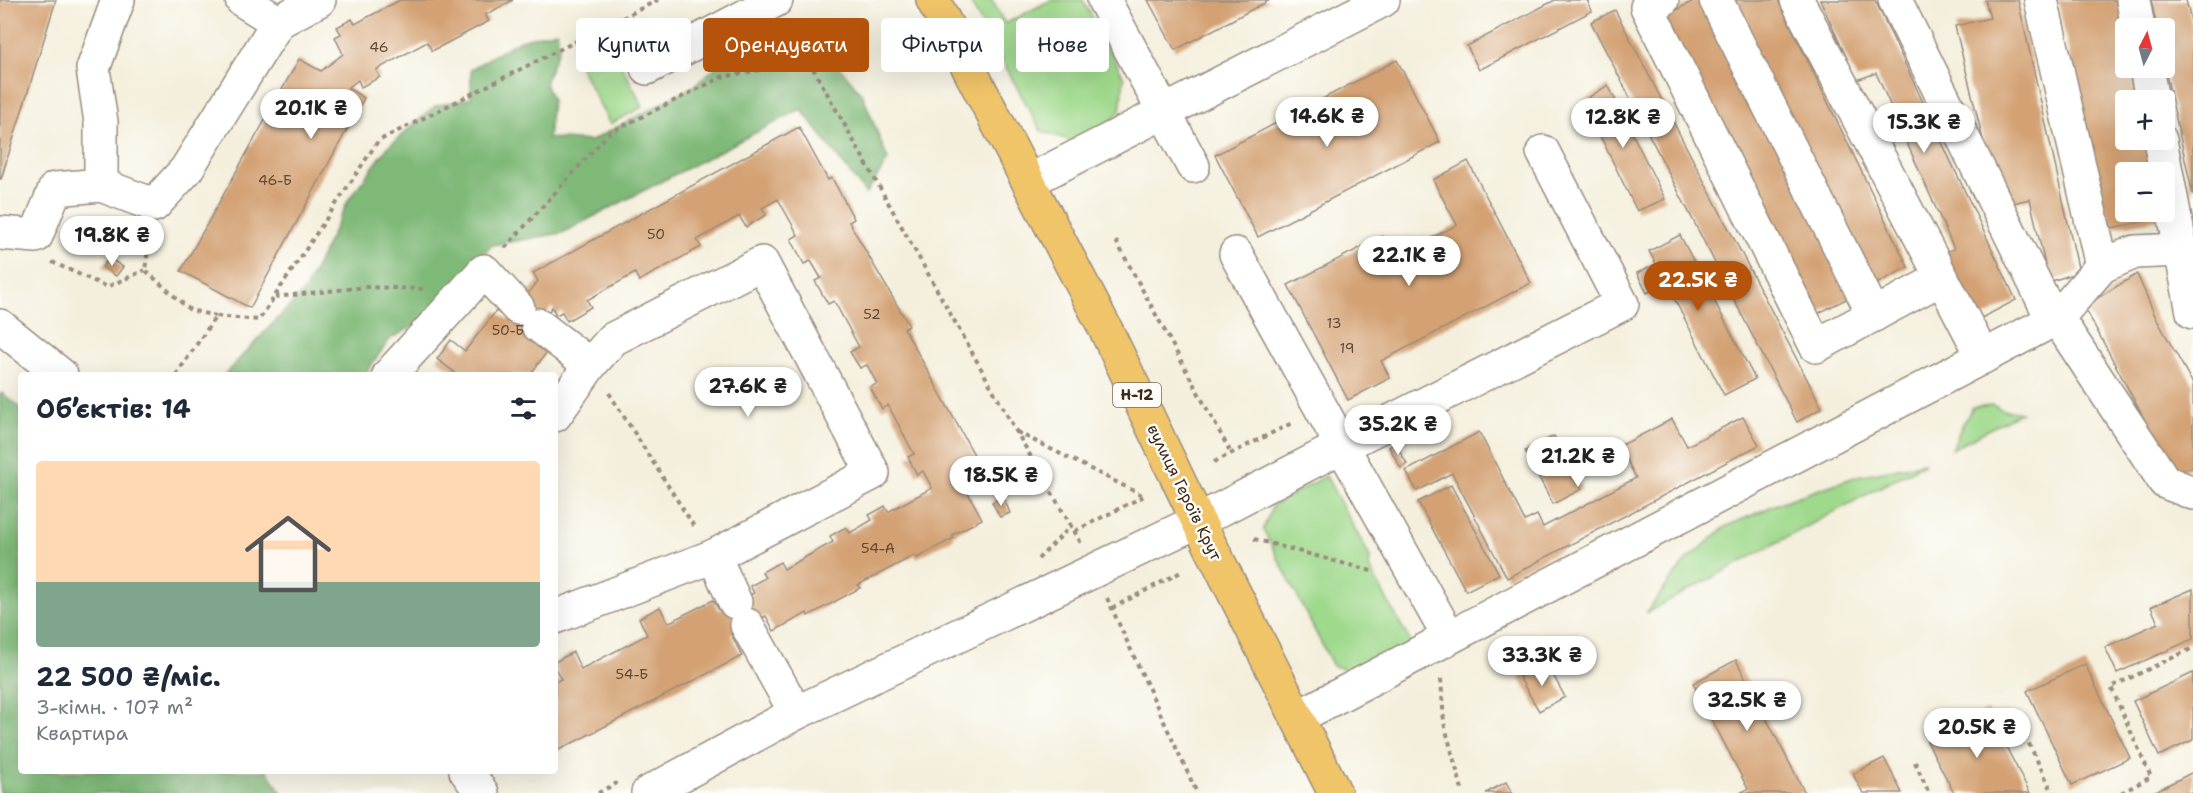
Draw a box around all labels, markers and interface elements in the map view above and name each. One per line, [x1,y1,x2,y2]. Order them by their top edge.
chip: Купити [576,18,691,72]
chip: Орендувати [703,18,869,72]
chip: Фільтри [881,18,1004,72]
chip: Нове [1016,18,1109,72]
north arrow [2115,18,2175,78]
map controls [2115,18,2175,222]
house number: 46 [369,38,389,56]
pin: 20.1K ₴ [256,89,366,140]
button: + [2115,90,2175,150]
text: 20.1K ₴ [274,95,348,121]
pin: 14.6K ₴ [1272,97,1382,148]
pin: 12.8K ₴ [1568,98,1678,149]
text: 14.6K ₴ [1289,103,1365,129]
pin: 15.3K ₴ [1869,103,1979,154]
text: 12.8K ₴ [1585,104,1661,130]
text: 15.3K ₴ [1887,109,1961,135]
button: − [2115,162,2175,222]
house number: 46-Б [258,171,292,189]
pin: 19.8K ₴ [57,216,167,267]
text: 19.8K ₴ [74,222,150,248]
house number: 50 [647,225,665,243]
pin: 22.1K ₴ [1354,236,1464,287]
text: 22.1K ₴ [1372,242,1446,268]
pin: 22.5K ₴ [1643,261,1753,312]
text: 22.5K ₴ [1658,267,1738,293]
house number: 52 [863,305,881,323]
house number: 13 [1327,314,1341,332]
house number: 50-Б [492,321,524,339]
house number: 19 [1339,339,1355,357]
pin: 27.6K ₴ [693,367,803,418]
text: 27.6K ₴ [709,373,787,399]
road number: Н-12 [1113,383,1161,407]
text: Об’єктів: 14 [36,391,191,426]
icon: filters [507,392,540,425]
pin: 35.2K ₴ [1343,405,1453,456]
text: 35.2K ₴ [1358,411,1438,437]
street label: вулиця Героїв Крут [1142,421,1227,565]
pin: 21.2K ₴ [1523,437,1633,488]
text: 21.2K ₴ [1541,443,1615,469]
pin: 18.5K ₴ [946,456,1056,507]
text: 18.5K ₴ [964,462,1038,488]
icon: home [234,500,342,608]
house number: 54-А [861,539,895,557]
pin: 33.3K ₴ [1487,636,1597,687]
text: 33.3K ₴ [1502,642,1582,668]
text: 22 500 ₴/міс. [36,659,221,694]
house number: 54-Б [616,665,648,683]
pin: 32.5K ₴ [1692,681,1802,732]
text: 32.5K ₴ [1707,687,1787,713]
text: 3-кімн. · 107 m² [36,694,193,720]
pin: 20.5K ₴ [1922,708,2032,759]
text: 20.5K ₴ [1938,714,2016,740]
text: Квартира [36,720,128,746]

